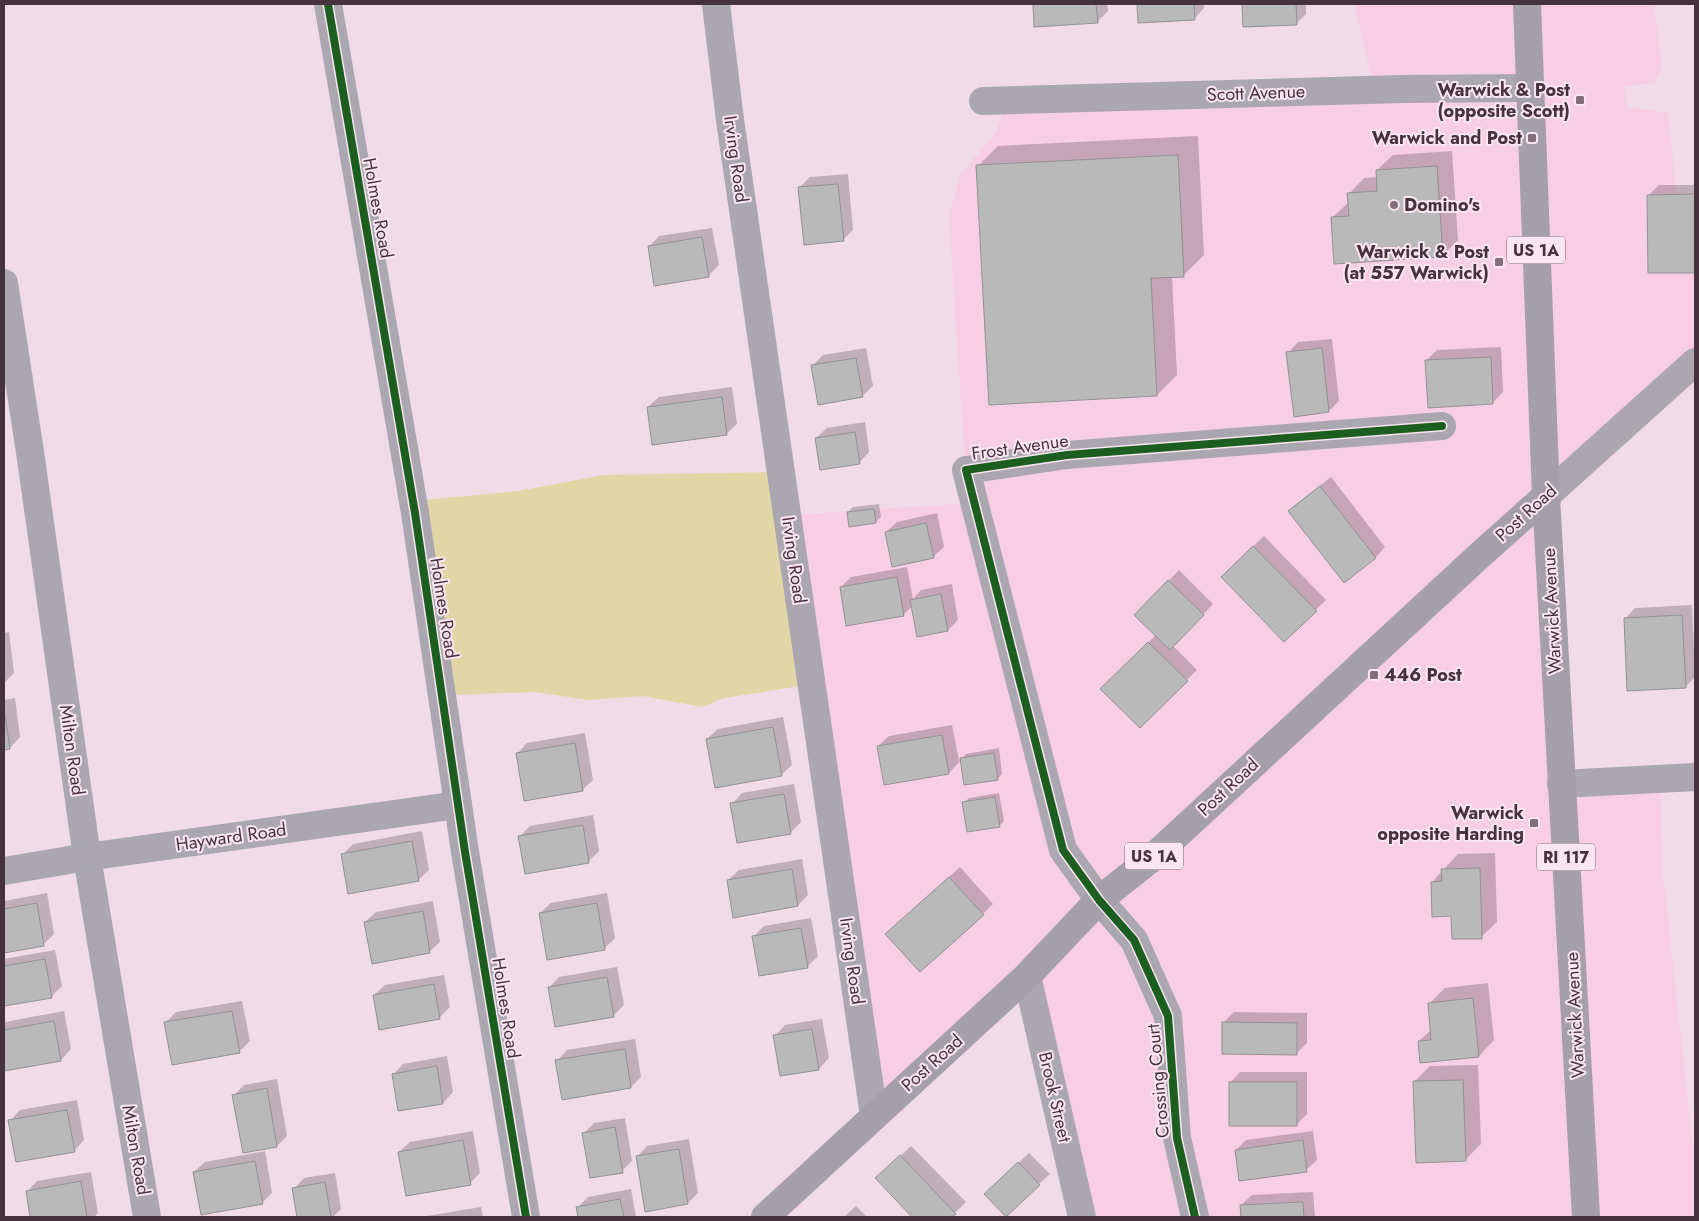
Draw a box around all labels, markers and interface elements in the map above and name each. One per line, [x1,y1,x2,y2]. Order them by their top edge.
place label: Warwick & Post (opposite Scott) [1437,77,1570,124]
street label: Scott Avenue [1206,78,1306,108]
marker: Warwick & Post (opposite Scott) [1574,94,1586,106]
street label: Irving Road [717,114,755,204]
place label: Warwick and Post [1372,125,1522,151]
marker: Warwick and Post [1526,132,1538,144]
street label: Holmes Road [356,156,400,260]
place label: Domino's [1404,192,1480,218]
marker: Domino's [1388,199,1400,211]
road number: US 1A [1507,236,1565,264]
place label: Warwick & Post (at 557 Warwick) [1343,239,1489,286]
marker: Warwick & Post (at 557 Warwick) [1493,256,1505,268]
street label: Frost Avenue [970,427,1070,467]
street label: Post Road [1489,478,1563,548]
street label: Irving Road [775,515,813,605]
street label: Warwick Avenue [1536,547,1568,675]
street label: Holmes Road [423,556,465,660]
place label: 446 Post [1384,662,1462,688]
marker: 446 Post [1368,669,1380,681]
street label: Milton Road [53,703,91,797]
street label: Post Road [1192,752,1264,822]
place label: Warwick opposite Harding [1377,800,1525,847]
street label: Hayward Road [174,816,288,858]
marker: Warwick opposite Harding [1528,817,1540,829]
road number: US 1A [1125,842,1183,869]
road number: RI 117 [1537,844,1595,870]
street label: Irving Road [833,916,871,1006]
street label: Warwick Avenue [1559,951,1591,1079]
street label: Holmes Road [485,956,527,1060]
street label: Crossing Court [1140,1022,1176,1139]
street label: Post Road [895,1028,969,1098]
street label: Brook Street [1032,1049,1078,1145]
street label: Milton Road [115,1103,157,1197]

